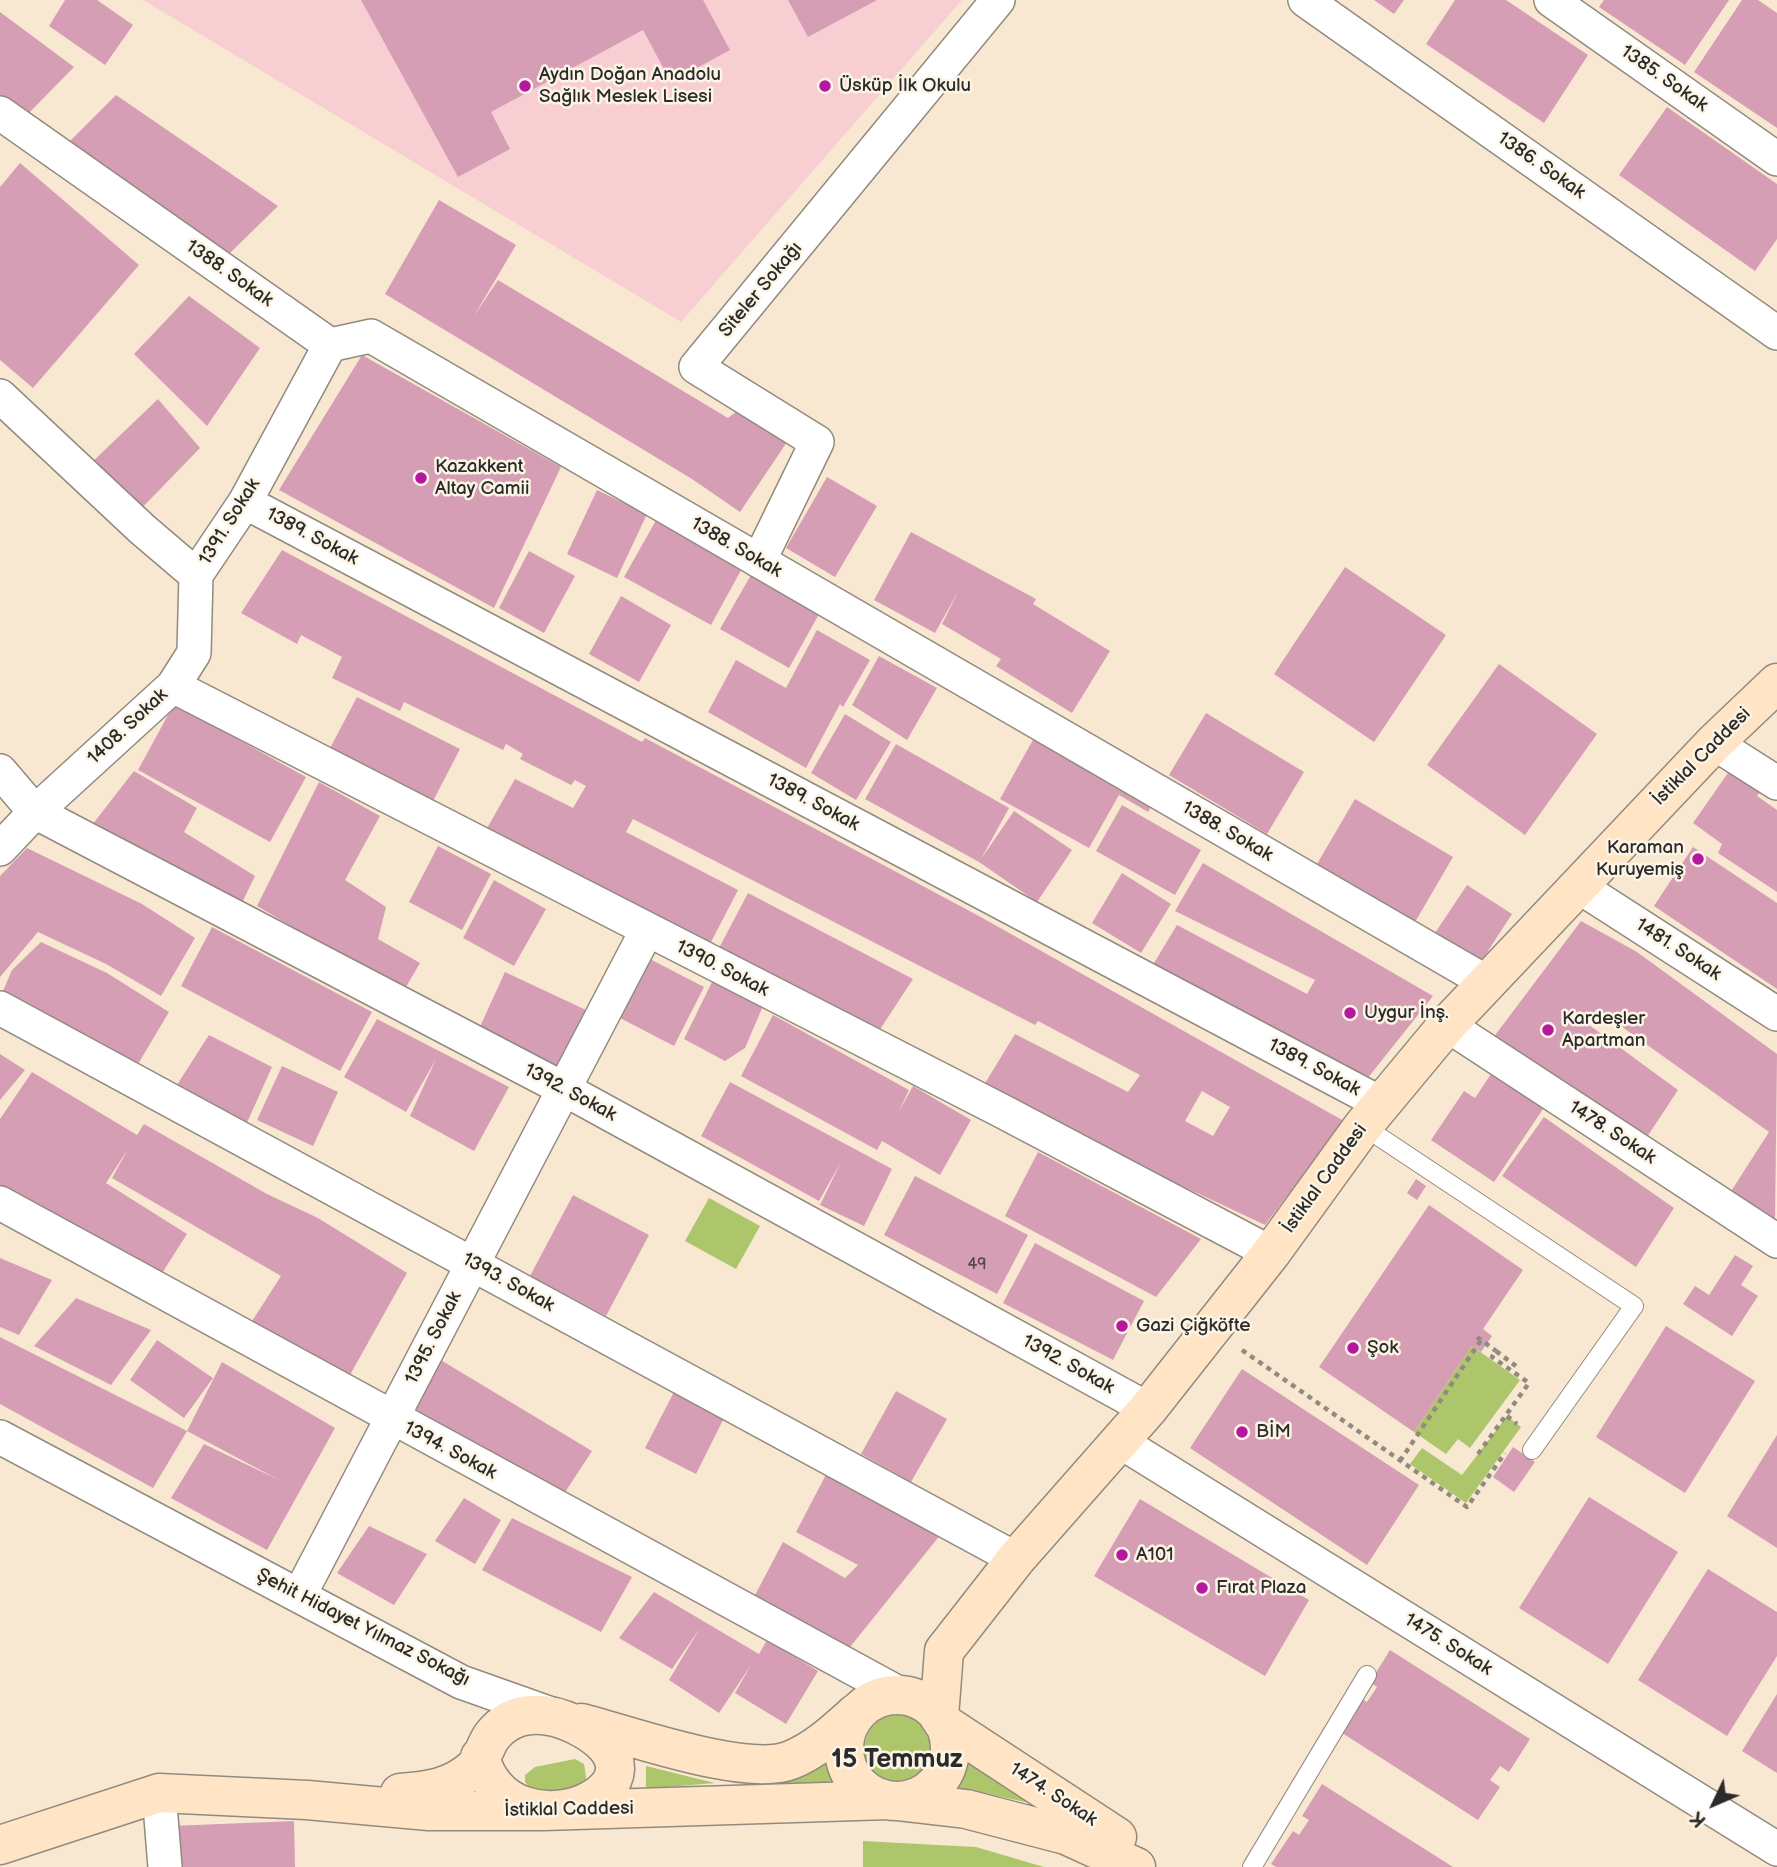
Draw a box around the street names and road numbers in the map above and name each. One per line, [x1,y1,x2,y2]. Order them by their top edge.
street label: 1385. Sokak [1616,41,1712,117]
street label: 1386. Sokak [1493,127,1589,205]
street label: 1388. Sokak [181,236,277,312]
street label: Siteler Sokağı [715,238,807,342]
street label: 1391. Sokak [194,475,266,569]
street label: 1389. Sokak [262,503,362,571]
street label: 1388. Sokak [686,513,786,583]
street label: 1408. Sokak [83,684,173,770]
street label: İstiklal Caddesi [1648,703,1756,811]
street label: 1389. Sokak [763,769,863,837]
street label: 1388. Sokak [1177,797,1277,867]
street label: 1481. Sokak [1631,914,1725,986]
street label: 1390. Sokak [672,936,772,1002]
street label: 1389. Sokak [1264,1034,1364,1102]
street label: 1392. Sokak [520,1059,620,1127]
street label: 1478. Sokak [1564,1096,1660,1170]
street label: İstiklal Caddesi [1278,1120,1372,1238]
street label: 1393. Sokak [458,1248,558,1318]
street label: 1395. Sokak [401,1288,467,1388]
street label: 1392. Sokak [1018,1330,1118,1400]
street label: 1394. Sokak [400,1417,500,1485]
street label: Şehit Hidayet Yılmaz Sokağı [253,1564,473,1692]
street label: 1475. Sokak [1400,1609,1496,1681]
street label: 1474. Sokak [1005,1758,1101,1832]
street label: İstiklal Caddesi [504,1797,634,1823]

